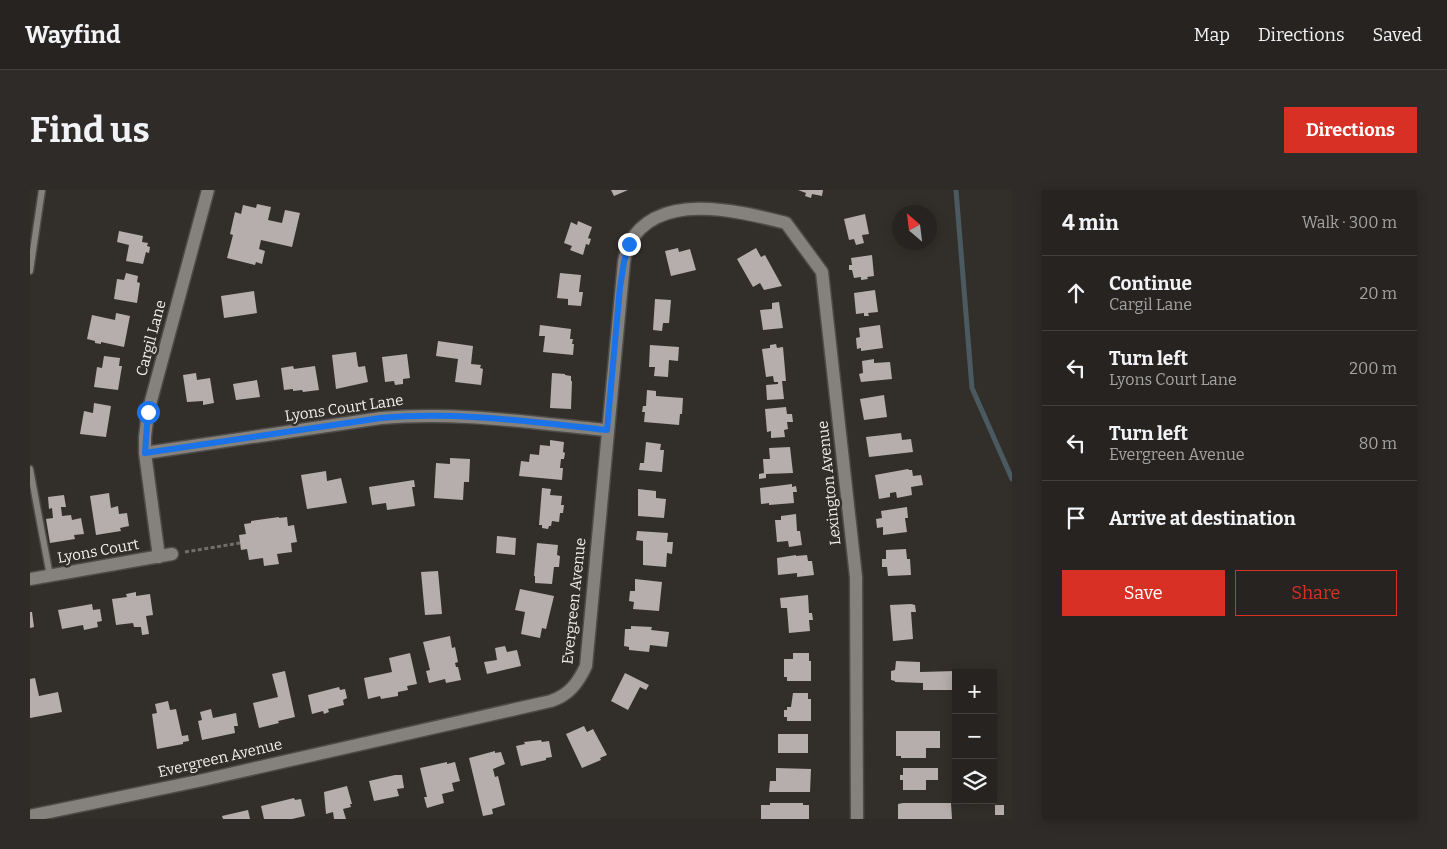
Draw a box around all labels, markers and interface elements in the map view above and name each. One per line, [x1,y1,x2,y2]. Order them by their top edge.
text: Wayfind [25,21,121,49]
text: Map [1194,24,1230,46]
text: Directions [1258,24,1345,46]
text: Saved [1373,24,1422,46]
button: Directions [1284,107,1417,153]
text: Find us [30,109,150,151]
north arrow [892,205,937,250]
text: 4 min [1062,210,1119,236]
text: Walk · 300 m [1302,213,1397,232]
route end [618,233,641,256]
text: Continue [1109,272,1192,295]
icon: ahead [1062,279,1090,307]
text: 20 m [1360,284,1397,303]
text: Cargil Lane [1109,295,1192,314]
street label: Cargil Lane [132,298,170,378]
text: Turn left [1109,347,1188,370]
icon: left [1062,354,1090,382]
text: 200 m [1349,359,1397,378]
text: Lyons Court Lane [1109,370,1237,389]
street label: Lyons Court Lane [283,391,405,425]
route start [137,401,160,424]
street label: Lexington Avenue [814,420,844,546]
text: Turn left [1109,422,1188,445]
icon: left [1062,429,1090,457]
text: 80 m [1359,434,1397,453]
text: Evergreen Avenue [1109,445,1245,464]
icon: arrive [1062,504,1090,532]
text: Arrive at destination [1109,507,1296,530]
street label: Lyons Court [56,535,141,567]
street label: Evergreen Avenue [558,537,590,665]
button: Save [1062,570,1225,616]
button: Share [1235,570,1397,616]
map controls [952,669,997,804]
button: + [952,669,997,714]
button: − [952,714,997,759]
street label: Evergreen Avenue [156,735,284,781]
button: layers [952,759,997,804]

